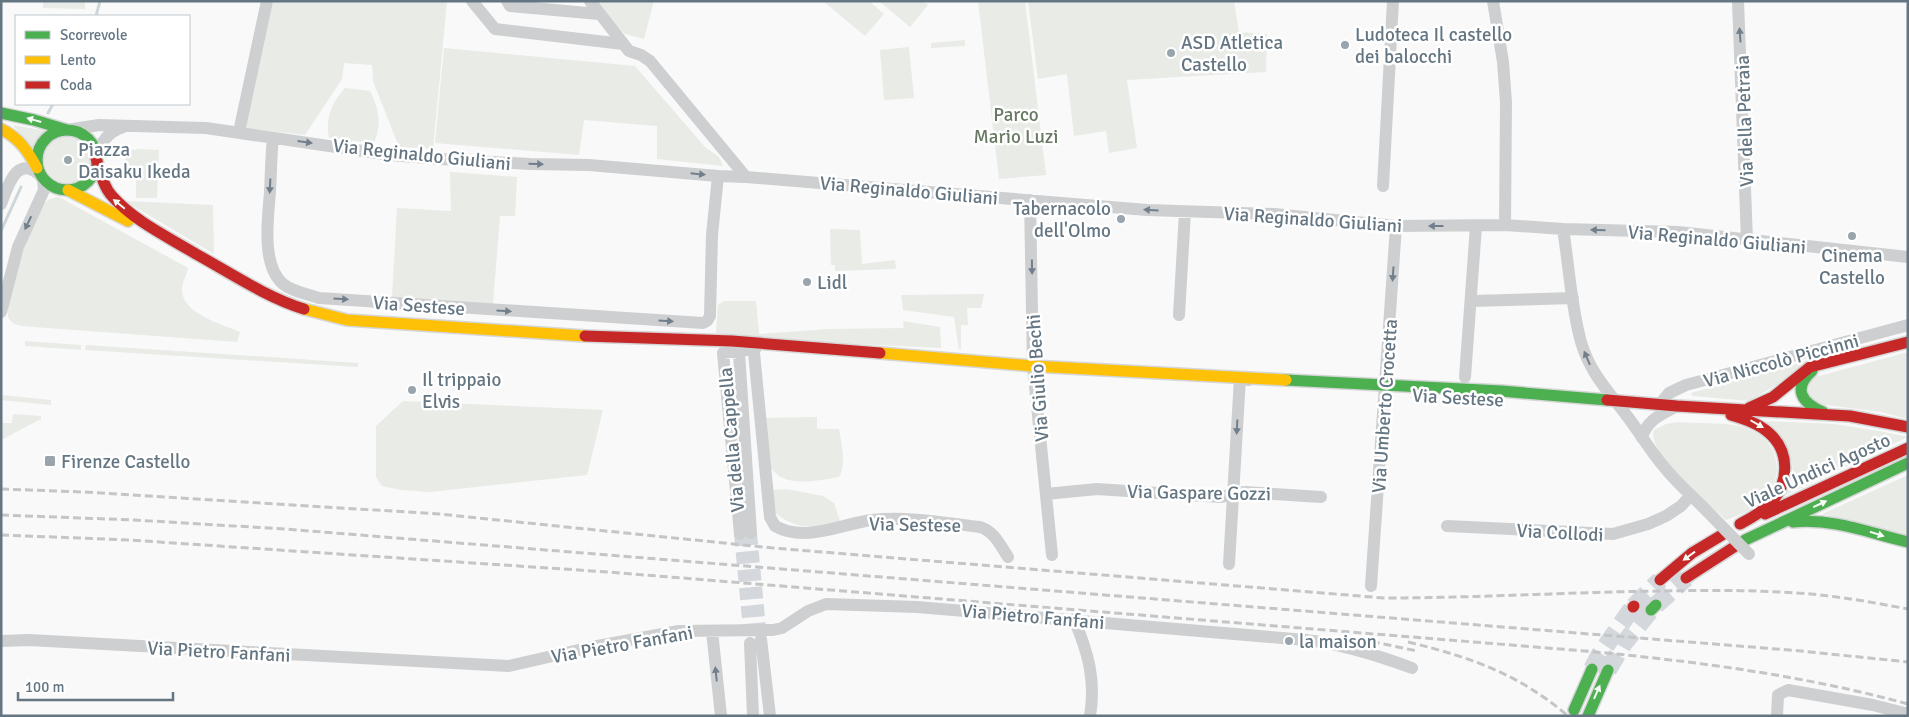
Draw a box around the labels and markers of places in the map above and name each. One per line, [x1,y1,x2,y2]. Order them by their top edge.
place label: Ludoteca Il castello dei balocchi [1355,23,1512,69]
place label: ASD Atletica Castello [1181,31,1283,77]
marker: Ludoteca Il castello dei balocchi [1339,39,1351,51]
marker: ASD Atletica Castello [1165,47,1177,59]
place label: Piazza Daisaku Ikeda [78,138,191,184]
marker: Piazza Daisaku Ikeda [62,154,74,166]
place label: Tabernacolo dell'Olmo [1013,197,1111,243]
marker: Tabernacolo dell'Olmo [1115,213,1127,225]
marker: Cinema Castello [1846,230,1858,242]
place label: Cinema Castello [1819,244,1885,290]
place label: Lidl [817,271,847,295]
marker: Lidl [801,276,813,288]
place label: Il trippaio Elvis [422,368,501,414]
marker: Il trippaio Elvis [406,384,418,396]
place label: Firenze Castello [61,450,190,474]
marker: Firenze Castello [43,454,57,468]
place label: la maison [1299,630,1377,654]
marker: la maison [1283,635,1295,647]

